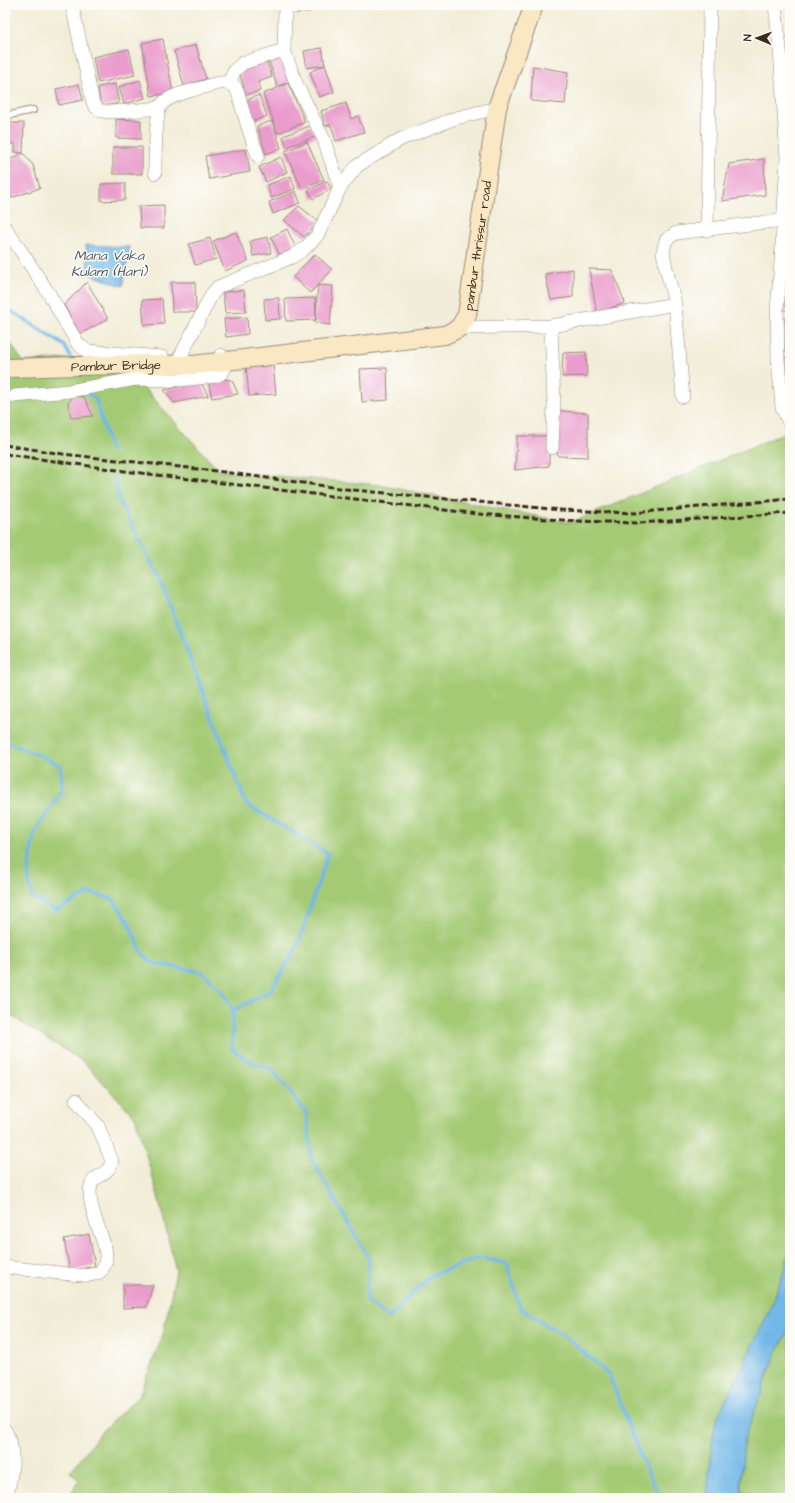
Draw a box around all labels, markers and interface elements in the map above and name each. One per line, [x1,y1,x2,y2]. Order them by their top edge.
north arrow [737,18,777,58]
text: N [740,34,755,41]
street label: pambur thrissur road [460,179,496,312]
water label: Mana Vaka Kulam (Hari) [71,246,149,282]
street label: Pambur Bridge [71,356,161,376]

